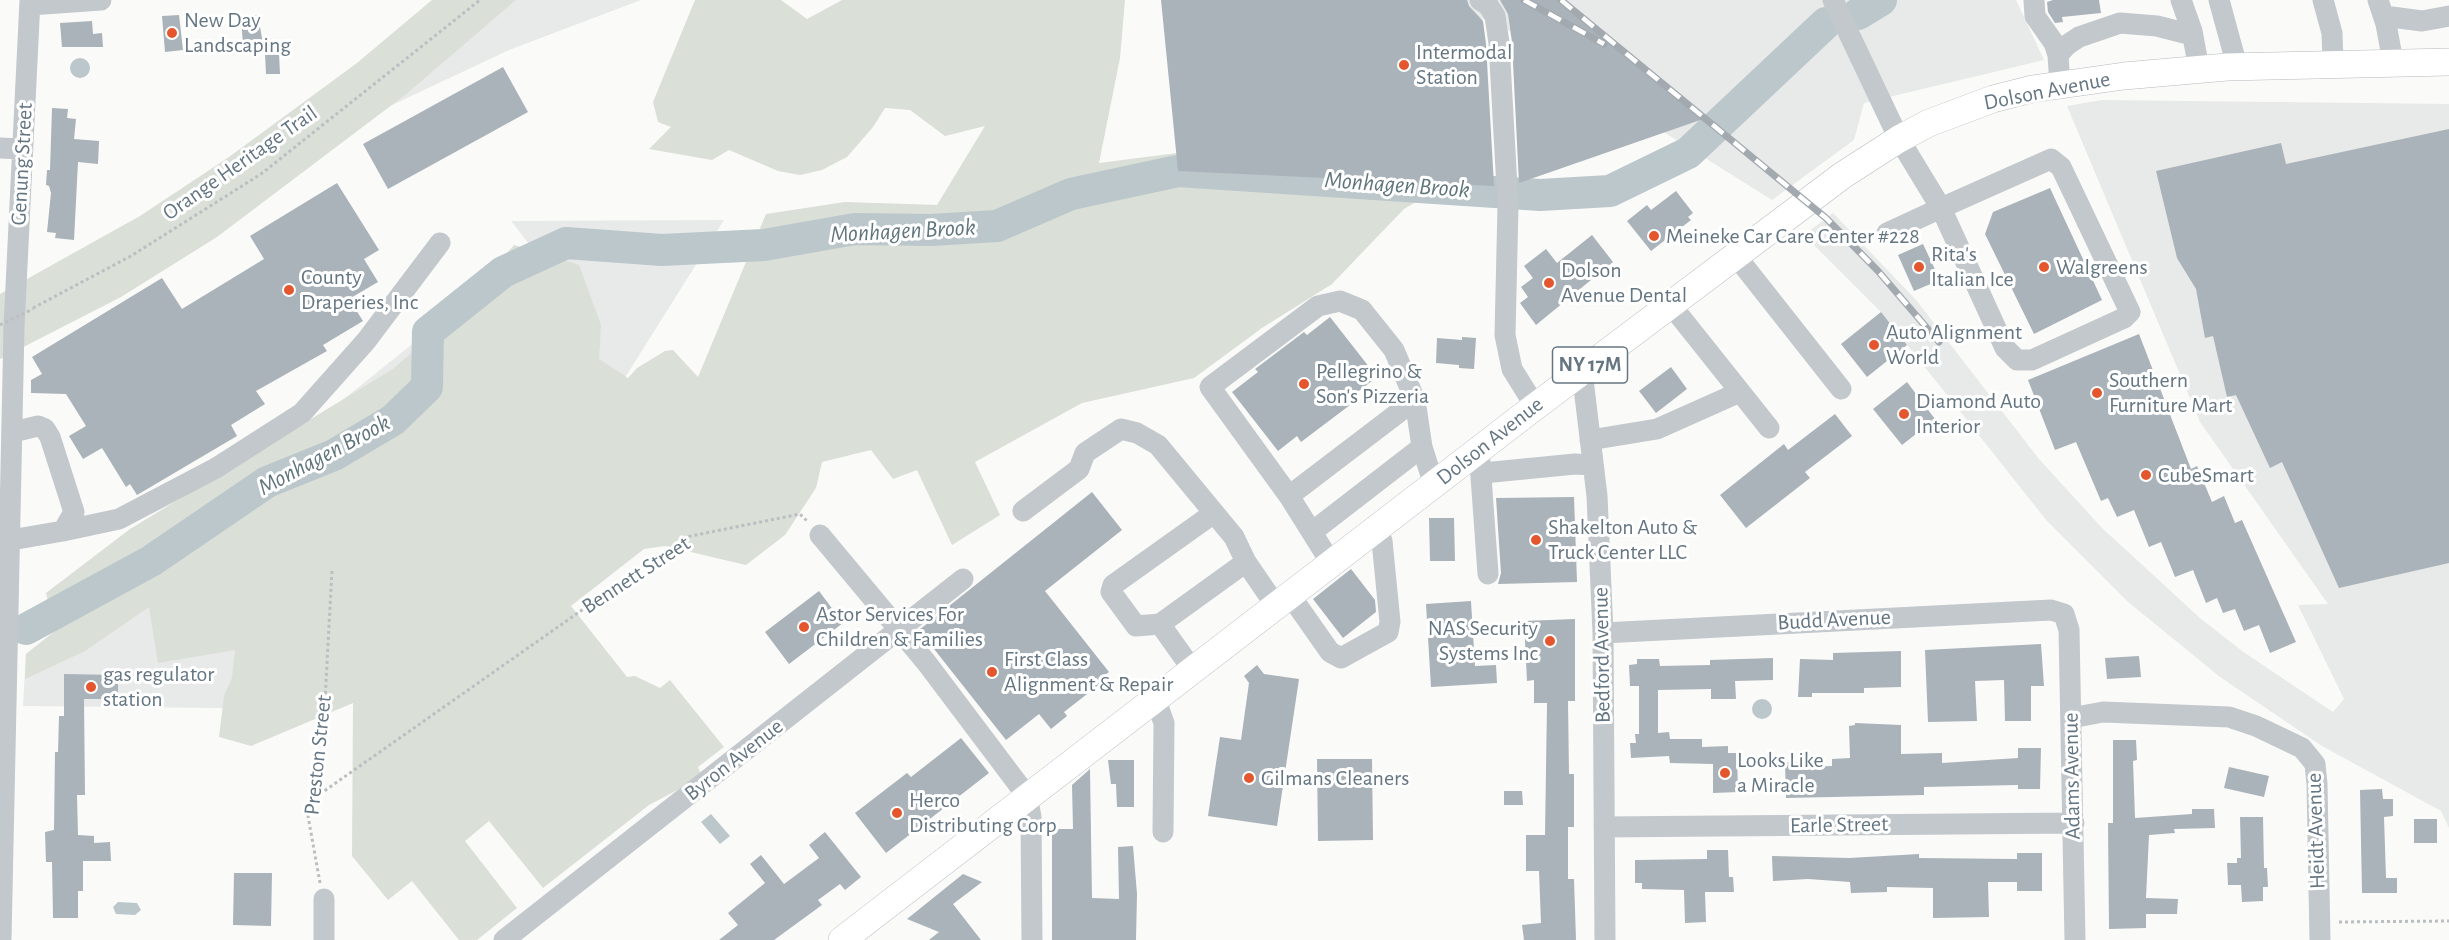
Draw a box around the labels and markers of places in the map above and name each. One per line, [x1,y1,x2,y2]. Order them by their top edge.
place label: New Day Landscaping [184,7,291,58]
marker: New Day Landscaping [165,26,179,40]
place label: Intermodal Station [1416,39,1512,90]
marker: Intermodal Station [1397,58,1411,72]
place label: Meineke Car Care Center #228 [1666,223,1920,249]
marker: Meineke Car Care Center #228 [1647,229,1661,243]
place label: Rita's Italian Ice [1931,241,2014,292]
place label: Walgreens [2056,254,2148,280]
place label: Dolson Avenue Dental [1561,257,1687,308]
marker: Rita's Italian Ice [1912,260,1926,274]
marker: Walgreens [2037,260,2051,274]
place label: County Draperies, Inc [301,264,418,316]
marker: Dolson Avenue Dental [1542,276,1556,290]
marker: County Draperies, Inc [282,283,296,297]
place label: Auto Alignment World [1886,319,2022,370]
marker: Auto Alignment World [1867,338,1881,352]
place label: Pellegrino & Son's Pizzeria [1316,358,1429,410]
place label: Southern Furniture Mart [2109,367,2232,418]
marker: Pellegrino & Son's Pizzeria [1297,377,1311,391]
marker: Southern Furniture Mart [2090,386,2104,400]
place label: Diamond Auto Interior [1916,388,2041,440]
marker: Diamond Auto Interior [1897,407,1911,421]
place label: CubeSmart [2158,462,2254,488]
marker: CubeSmart [2139,468,2153,482]
place label: Shakelton Auto & Truck Center LLC [1548,514,1697,566]
marker: Shakelton Auto & Truck Center LLC [1529,533,1543,547]
place label: Astor Services For Children & Families [816,601,983,652]
place label: NAS Security Systems Inc [1428,615,1538,666]
marker: Astor Services For Children & Families [797,620,811,634]
marker: NAS Security Systems Inc [1543,634,1557,648]
place label: First Class Alignment & Repair [1004,646,1173,698]
place label: gas regulator station [103,661,214,712]
marker: First Class Alignment & Repair [985,665,999,679]
marker: gas regulator station [84,680,98,694]
place label: Looks Like a Miracle [1737,747,1824,798]
place label: Gilmans Cleaners [1261,765,1409,791]
marker: Looks Like a Miracle [1718,766,1732,780]
marker: Gilmans Cleaners [1242,771,1256,785]
place label: Herco Distributing Corp [909,787,1057,838]
marker: Herco Distributing Corp [890,806,904,820]

